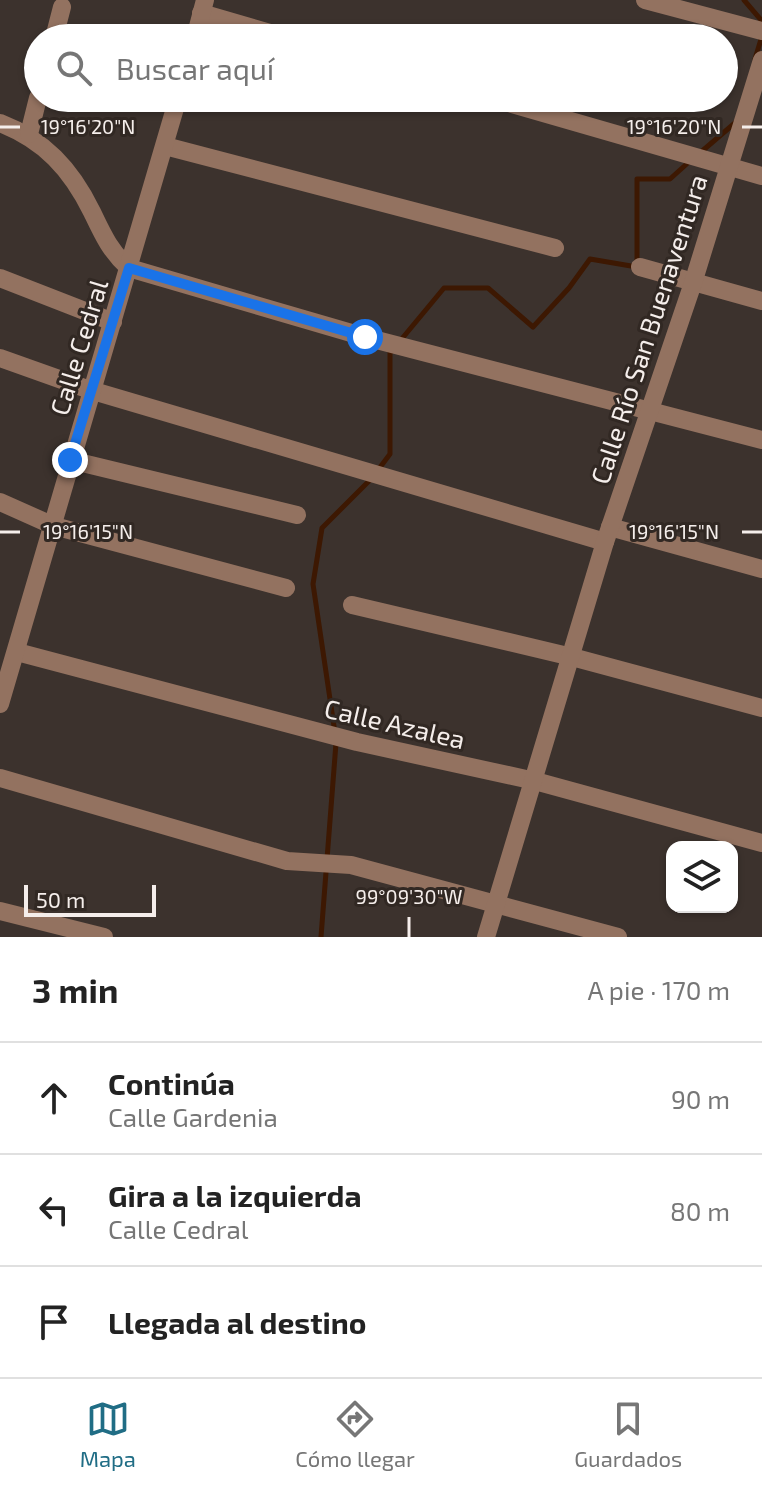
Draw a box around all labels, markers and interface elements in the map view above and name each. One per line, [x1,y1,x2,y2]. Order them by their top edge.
search box [24,24,738,112]
icon: search [52,46,96,90]
text: Buscar aquí [116,50,274,86]
text: 19°16'20"N [41,114,135,138]
text: 19°16'20"N [627,114,721,138]
street label: Calle Río San Buenaventura [583,170,713,488]
street label: Calle Cedral [43,275,113,419]
route start [347,319,383,355]
route end [52,442,88,478]
text: 19°16'15"N [43,519,133,543]
text: 19°16'15"N [629,519,719,543]
street label: Calle Azalea [322,692,468,754]
map controls [666,841,738,913]
button: layers [666,841,738,913]
scale bar [24,881,156,917]
text: 99°09'30"W [355,884,463,908]
text: 50 m [36,886,85,912]
text: 3 min [32,969,118,1010]
text: A pie · 170 m [588,974,730,1005]
text: Continúa [108,1065,235,1101]
icon: ahead [32,1076,76,1120]
text: 90 m [671,1083,730,1114]
text: Calle Gardenia [108,1101,278,1132]
text: Gira a la izquierda [108,1177,362,1213]
icon: left [32,1188,76,1232]
text: 80 m [670,1195,730,1226]
text: Calle Cedral [108,1213,248,1244]
icon: arrive [32,1300,76,1344]
text: Llegada al destino [108,1304,367,1340]
tab: Mapa [80,1397,136,1471]
tab: Cómo llegar [295,1397,415,1471]
tab: Guardados [574,1397,682,1471]

